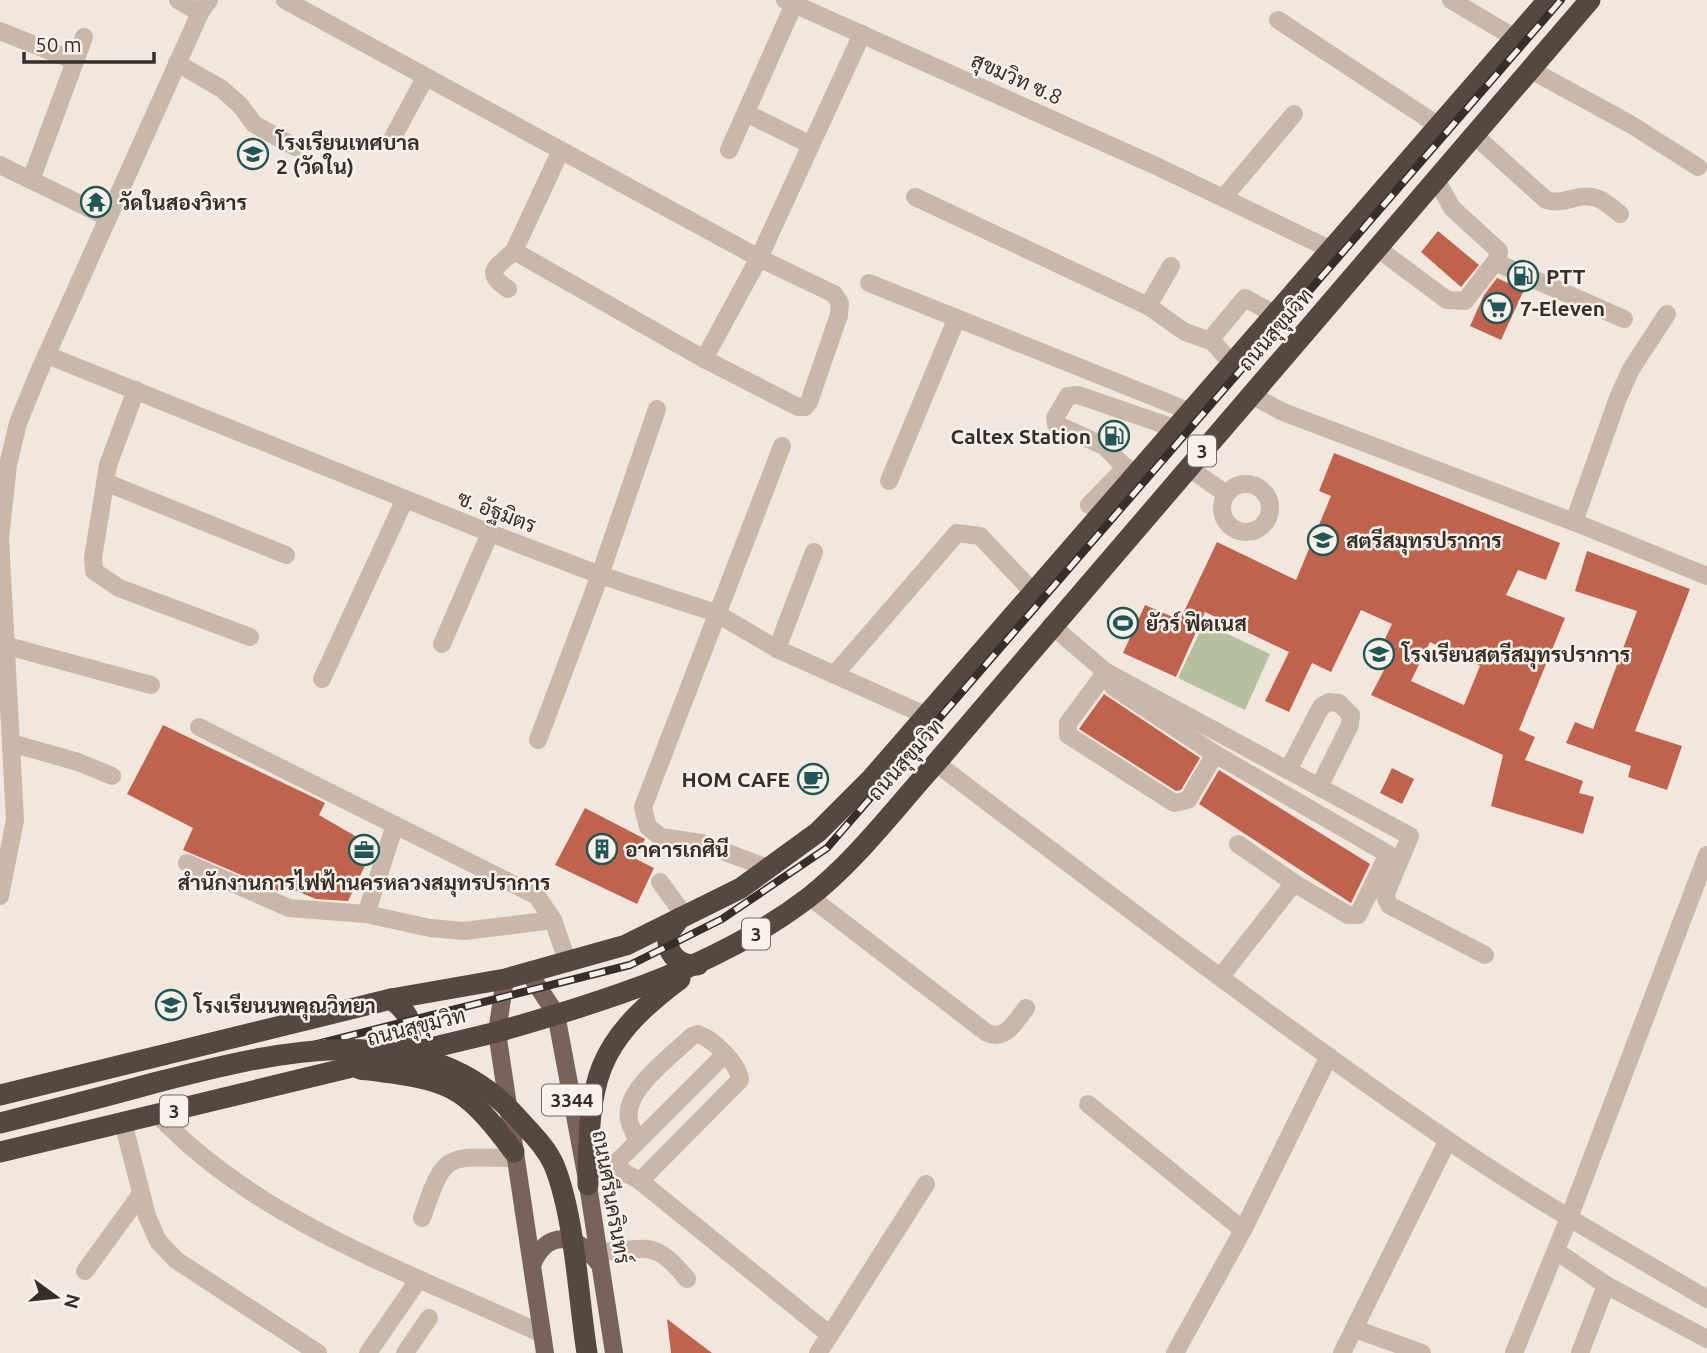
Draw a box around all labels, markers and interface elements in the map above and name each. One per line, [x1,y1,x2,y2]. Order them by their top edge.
scale bar [24,21,154,65]
text: 50 m [35,32,82,56]
street label: สุขมวิท ซ.8 [967,47,1066,111]
place label: โรงเรียนเทศบาล 2 (วัดใน) [274,129,420,178]
school or university icon: โรงเรียนเทศบาล 2 (วัดใน) [236,137,270,171]
temple icon: วัดในสองวิหาร [79,185,113,219]
place label: วัดในสองวิหาร [119,189,247,214]
fuel station icon: PTT [1506,259,1540,293]
place label: PTT [1546,264,1586,288]
street label: ถนนสุขุมวิท [1233,283,1319,377]
supermarket icon: 7-Eleven [1480,291,1514,325]
place label: 7-Eleven [1520,296,1605,320]
fuel station icon: Caltex Station [1097,419,1131,453]
place label: Caltex Station [951,424,1091,448]
road number: 3 [1188,436,1216,466]
street label: ซ. อัฐมิตร [454,485,540,539]
school or university icon: สตรีสมุทรปราการ [1306,523,1340,557]
place label: สตรีสมุทรปราการ [1346,528,1502,556]
sports icon: ยัวร์ ฟิตเนส [1106,606,1140,640]
place label: ยัวร์ ฟิตเนส [1146,611,1247,635]
school or university icon: โรงเรียนสตรีสมุทรปราการ [1362,637,1396,671]
place label: โรงเรียนสตรีสมุทรปราการ [1400,641,1630,670]
street label: ถนนสุขุมวิท [862,713,950,807]
cafe icon: HOM CAFE [796,762,830,796]
place label: HOM CAFE [682,767,790,791]
building icon: อาคารเกศินี [585,832,619,866]
office icon: สำนักงานการไฟฟ้านครหลวงสมุทรปราการ [347,833,381,867]
place label: อาคารเกศินี [625,837,729,861]
place label: สำนักงานการไฟฟ้านครหลวงสมุทรปราการ [177,869,551,898]
road number: 3 [742,918,770,950]
school or university icon: โรงเรียนนพคุณวิทยา [154,988,188,1022]
place label: โรงเรียนนพคุณวิทยา [192,992,376,1021]
street label: ถนนสุขุมวิท [364,1002,469,1053]
road number: 3344 [542,1084,602,1116]
road number: 3 [160,1096,188,1126]
street label: ถนนศรีนครินทร์ [588,1128,637,1266]
north arrow [21,1262,91,1332]
text: N [60,1292,85,1311]

